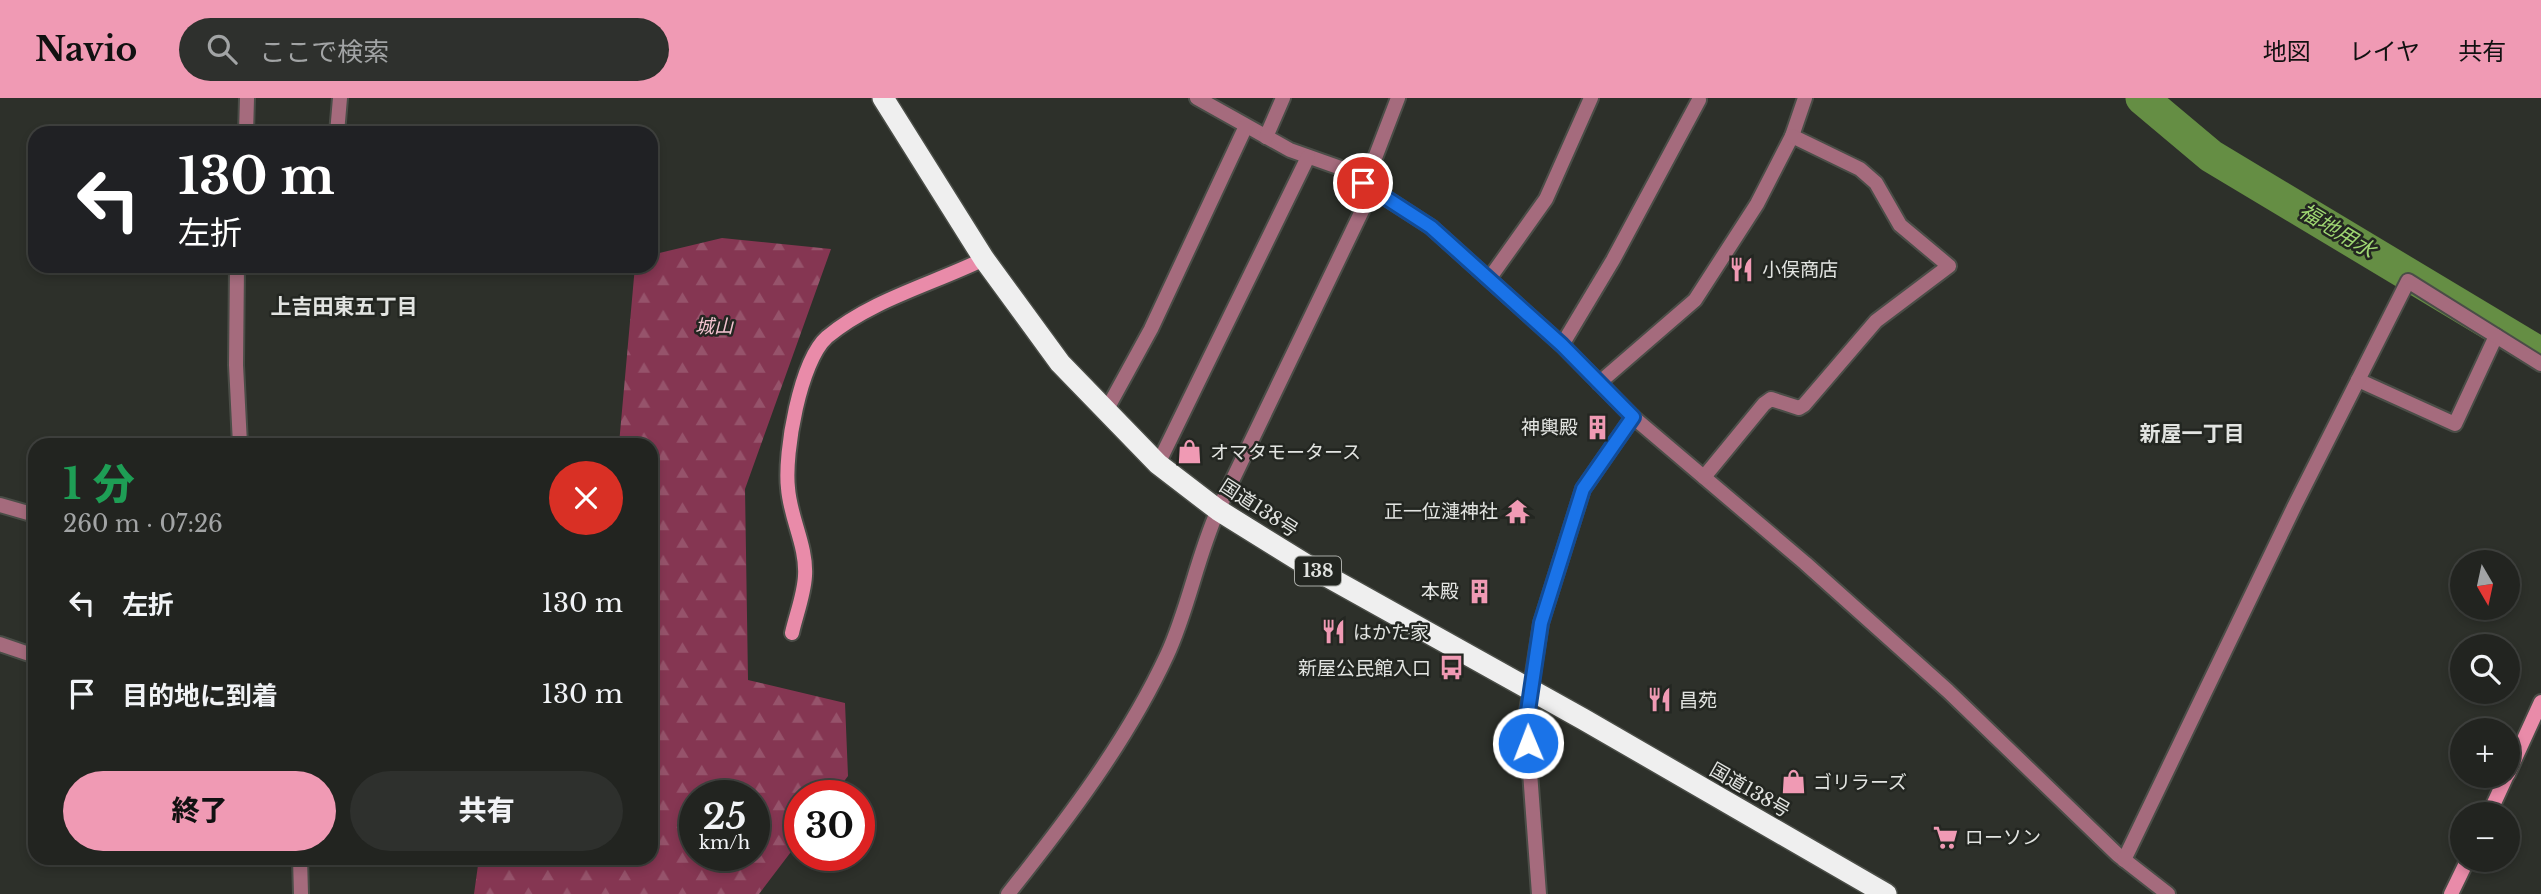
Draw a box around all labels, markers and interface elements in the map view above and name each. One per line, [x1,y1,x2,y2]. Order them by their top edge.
search box [179,18,669,81]
text: Navio [35,29,137,70]
icon: search [203,30,241,68]
text: ここで検索 [259,36,389,68]
text: 地図 [2263,37,2311,66]
text: レイヤ [2349,37,2420,66]
text: 共有 [2458,37,2506,66]
text: 130 m [178,146,335,207]
pin [1333,153,1393,213]
icon: left [63,154,154,245]
icon: arrive [1344,164,1382,202]
water label: 福地用水 [2294,198,2381,265]
text: 左折 [178,213,242,253]
restaurant icon: 小俣商店 [1728,255,1756,283]
place label: 小俣商店 [1762,258,1838,281]
district label: 上吉田東五丁目 [271,294,418,320]
park label: 城山 [695,315,734,338]
building icon: 神輿殿 [1584,413,1612,441]
place label: 神輿殿 [1521,416,1578,439]
district label: 新屋一丁目 [2140,421,2245,447]
shop icon: オマタモータース [1176,438,1204,466]
place label: オマタモータース [1210,441,1361,464]
text: 1 分 [63,458,134,510]
button: close [549,461,623,535]
street label: 国道138号 [1216,474,1302,542]
temple icon: 正一位漣神社 [1504,497,1532,525]
place label: 正一位漣神社 [1384,500,1498,523]
text: 260 m · 07:26 [63,510,223,538]
north arrow [2450,550,2520,620]
map controls [2450,550,2520,872]
road number: 138 [1295,556,1341,586]
building icon: 本殿 [1465,577,1493,605]
place label: 本殿 [1421,580,1459,603]
icon: left [63,584,101,622]
text: 130 m [541,587,623,619]
text: 左折 [122,589,174,621]
restaurant icon: はかた家 [1319,618,1347,646]
place label: はかた家 [1353,621,1429,644]
button: search [2450,634,2520,704]
bus stop icon: 新屋公民館入口 [1437,654,1465,682]
place label: 新屋公民館入口 [1298,657,1431,680]
icon: arrive [63,675,101,713]
text: 130 m [541,678,623,710]
text: 目的地に到着 [122,680,278,712]
restaurant icon: 昌苑 [1645,686,1673,714]
place label: 昌苑 [1679,689,1717,712]
position arrow [1491,706,1565,780]
button: + [2450,718,2520,788]
street label: 国道138号 [1706,758,1794,822]
shop icon: ゴリラーズ [1779,768,1807,796]
button: 終了 [63,771,336,851]
button: 共有 [350,771,623,851]
place label: ゴリラーズ [1813,771,1907,794]
speed limit sign: 30 [784,780,875,871]
text: 25 [703,795,746,838]
button: − [2450,802,2520,872]
supermarket icon: ローソン [1931,823,1959,851]
place label: ローソン [1965,826,2041,849]
text: km/h [699,832,750,854]

